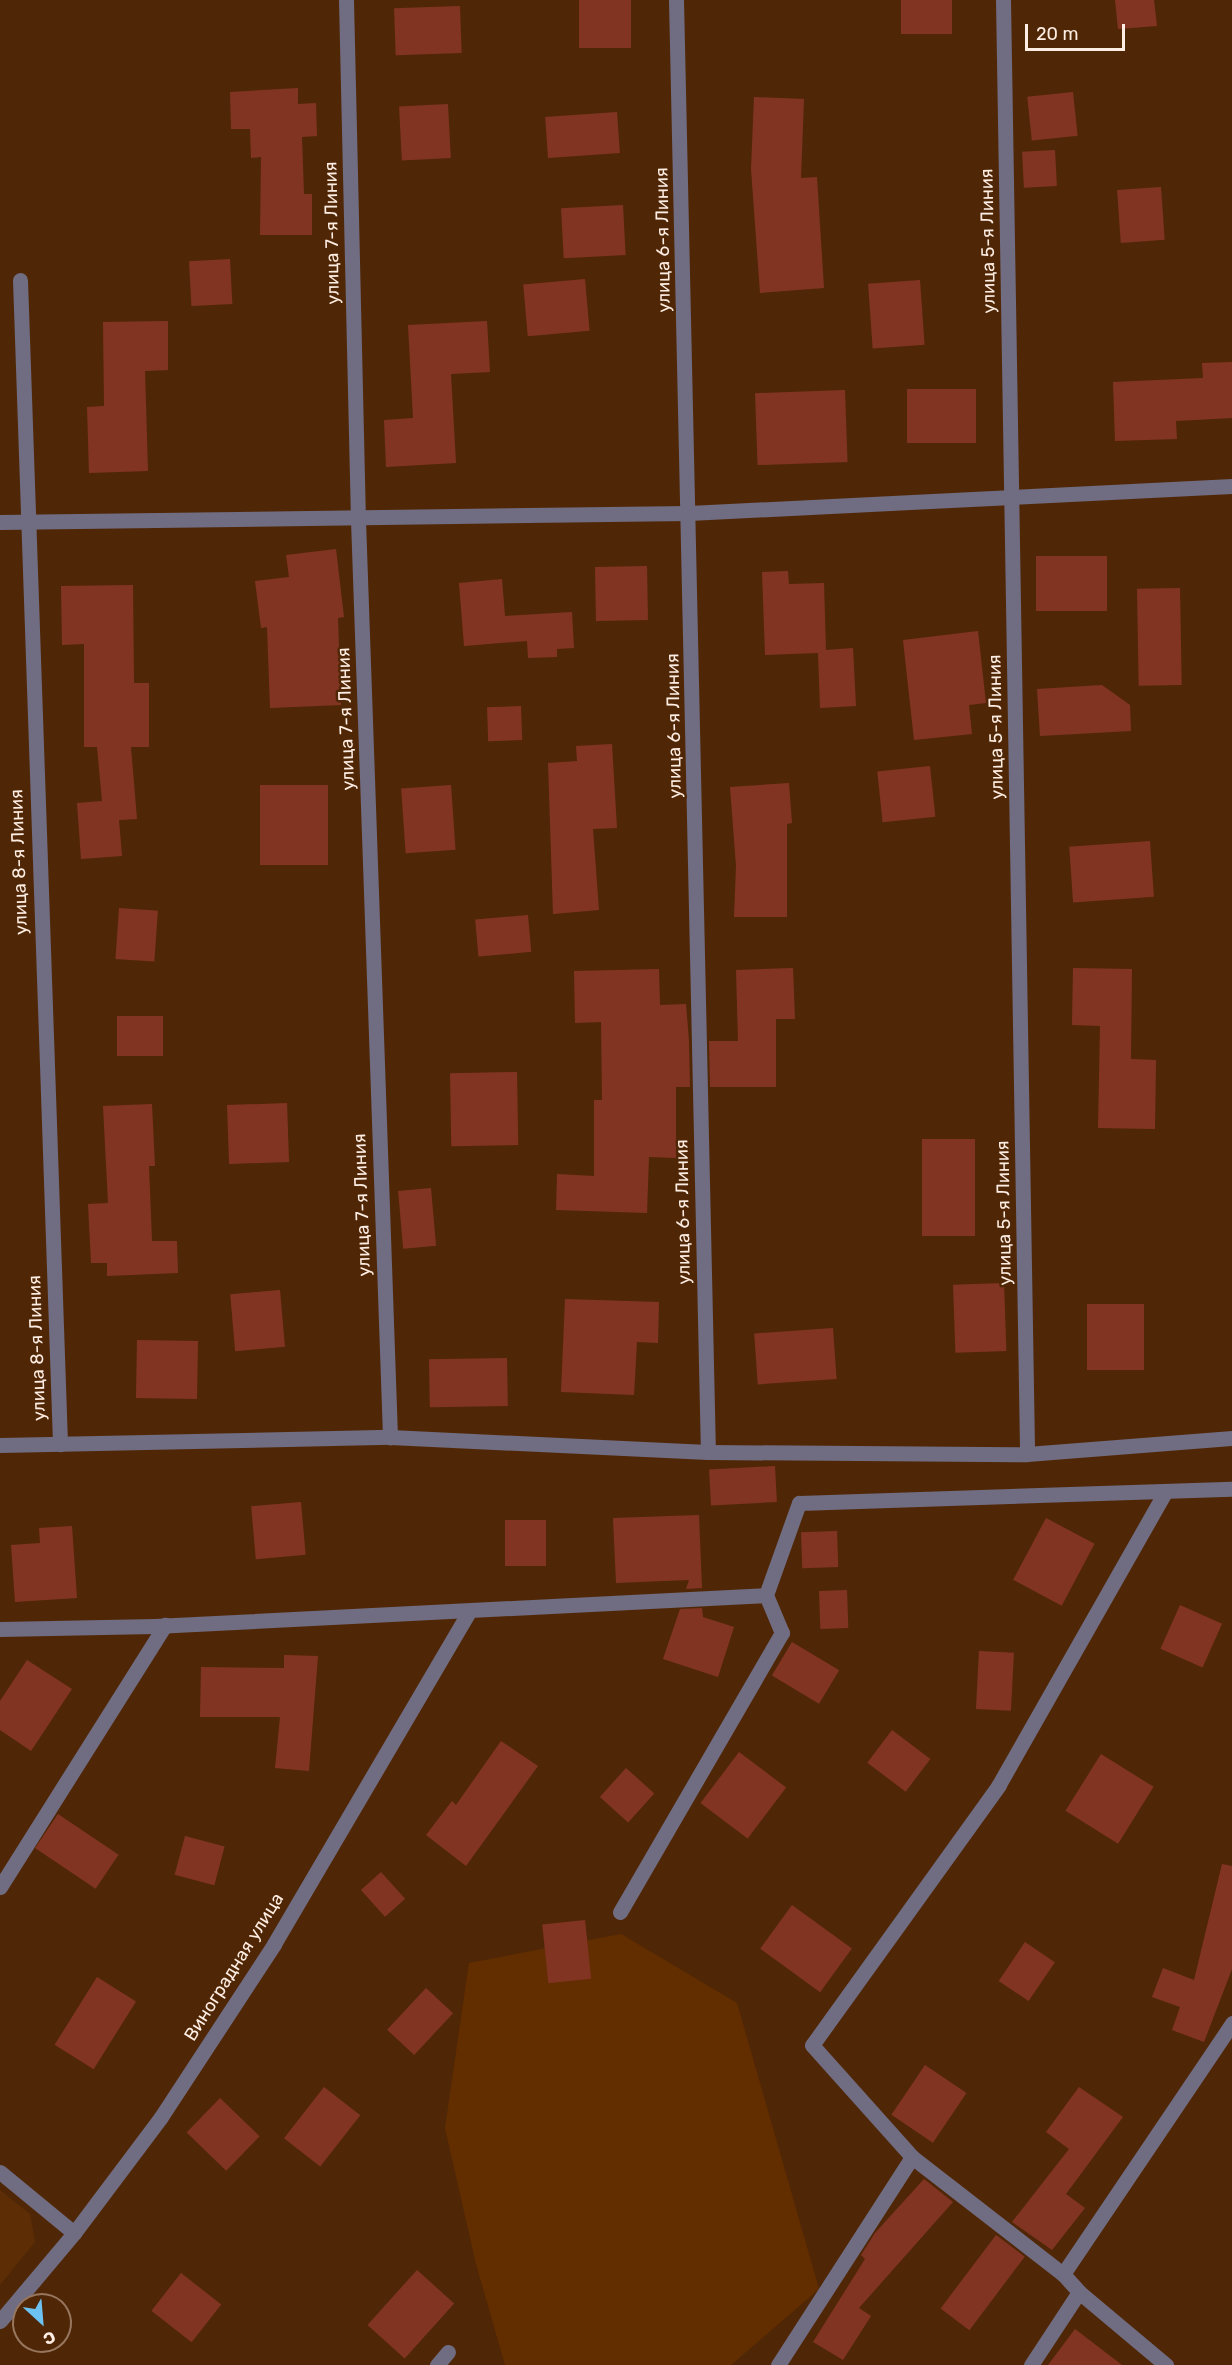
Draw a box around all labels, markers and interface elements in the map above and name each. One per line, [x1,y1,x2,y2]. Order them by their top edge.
scale bar [1028,12,1128,50]
text: 20 m [1036,23,1078,45]
street label: улица 7-я Линия [320,161,344,305]
street label: улица 6-я Линия [651,167,675,313]
street label: улица 5-я Линия [976,168,1000,314]
street label: улица 7-я Линия [333,647,359,791]
street label: улица 6-я Линия [662,653,686,799]
street label: улица 5-я Линия [984,654,1008,800]
street label: улица 8-я Линия [6,789,32,935]
street label: улица 7-я Линия [349,1133,375,1277]
street label: улица 6-я Линия [671,1139,695,1285]
street label: улица 5-я Линия [992,1140,1016,1286]
street label: улица 8-я Линия [24,1275,50,1421]
street label: Виноградная улица [180,1889,288,2045]
north arrow [12,2293,72,2353]
text: С [40,2327,58,2349]

